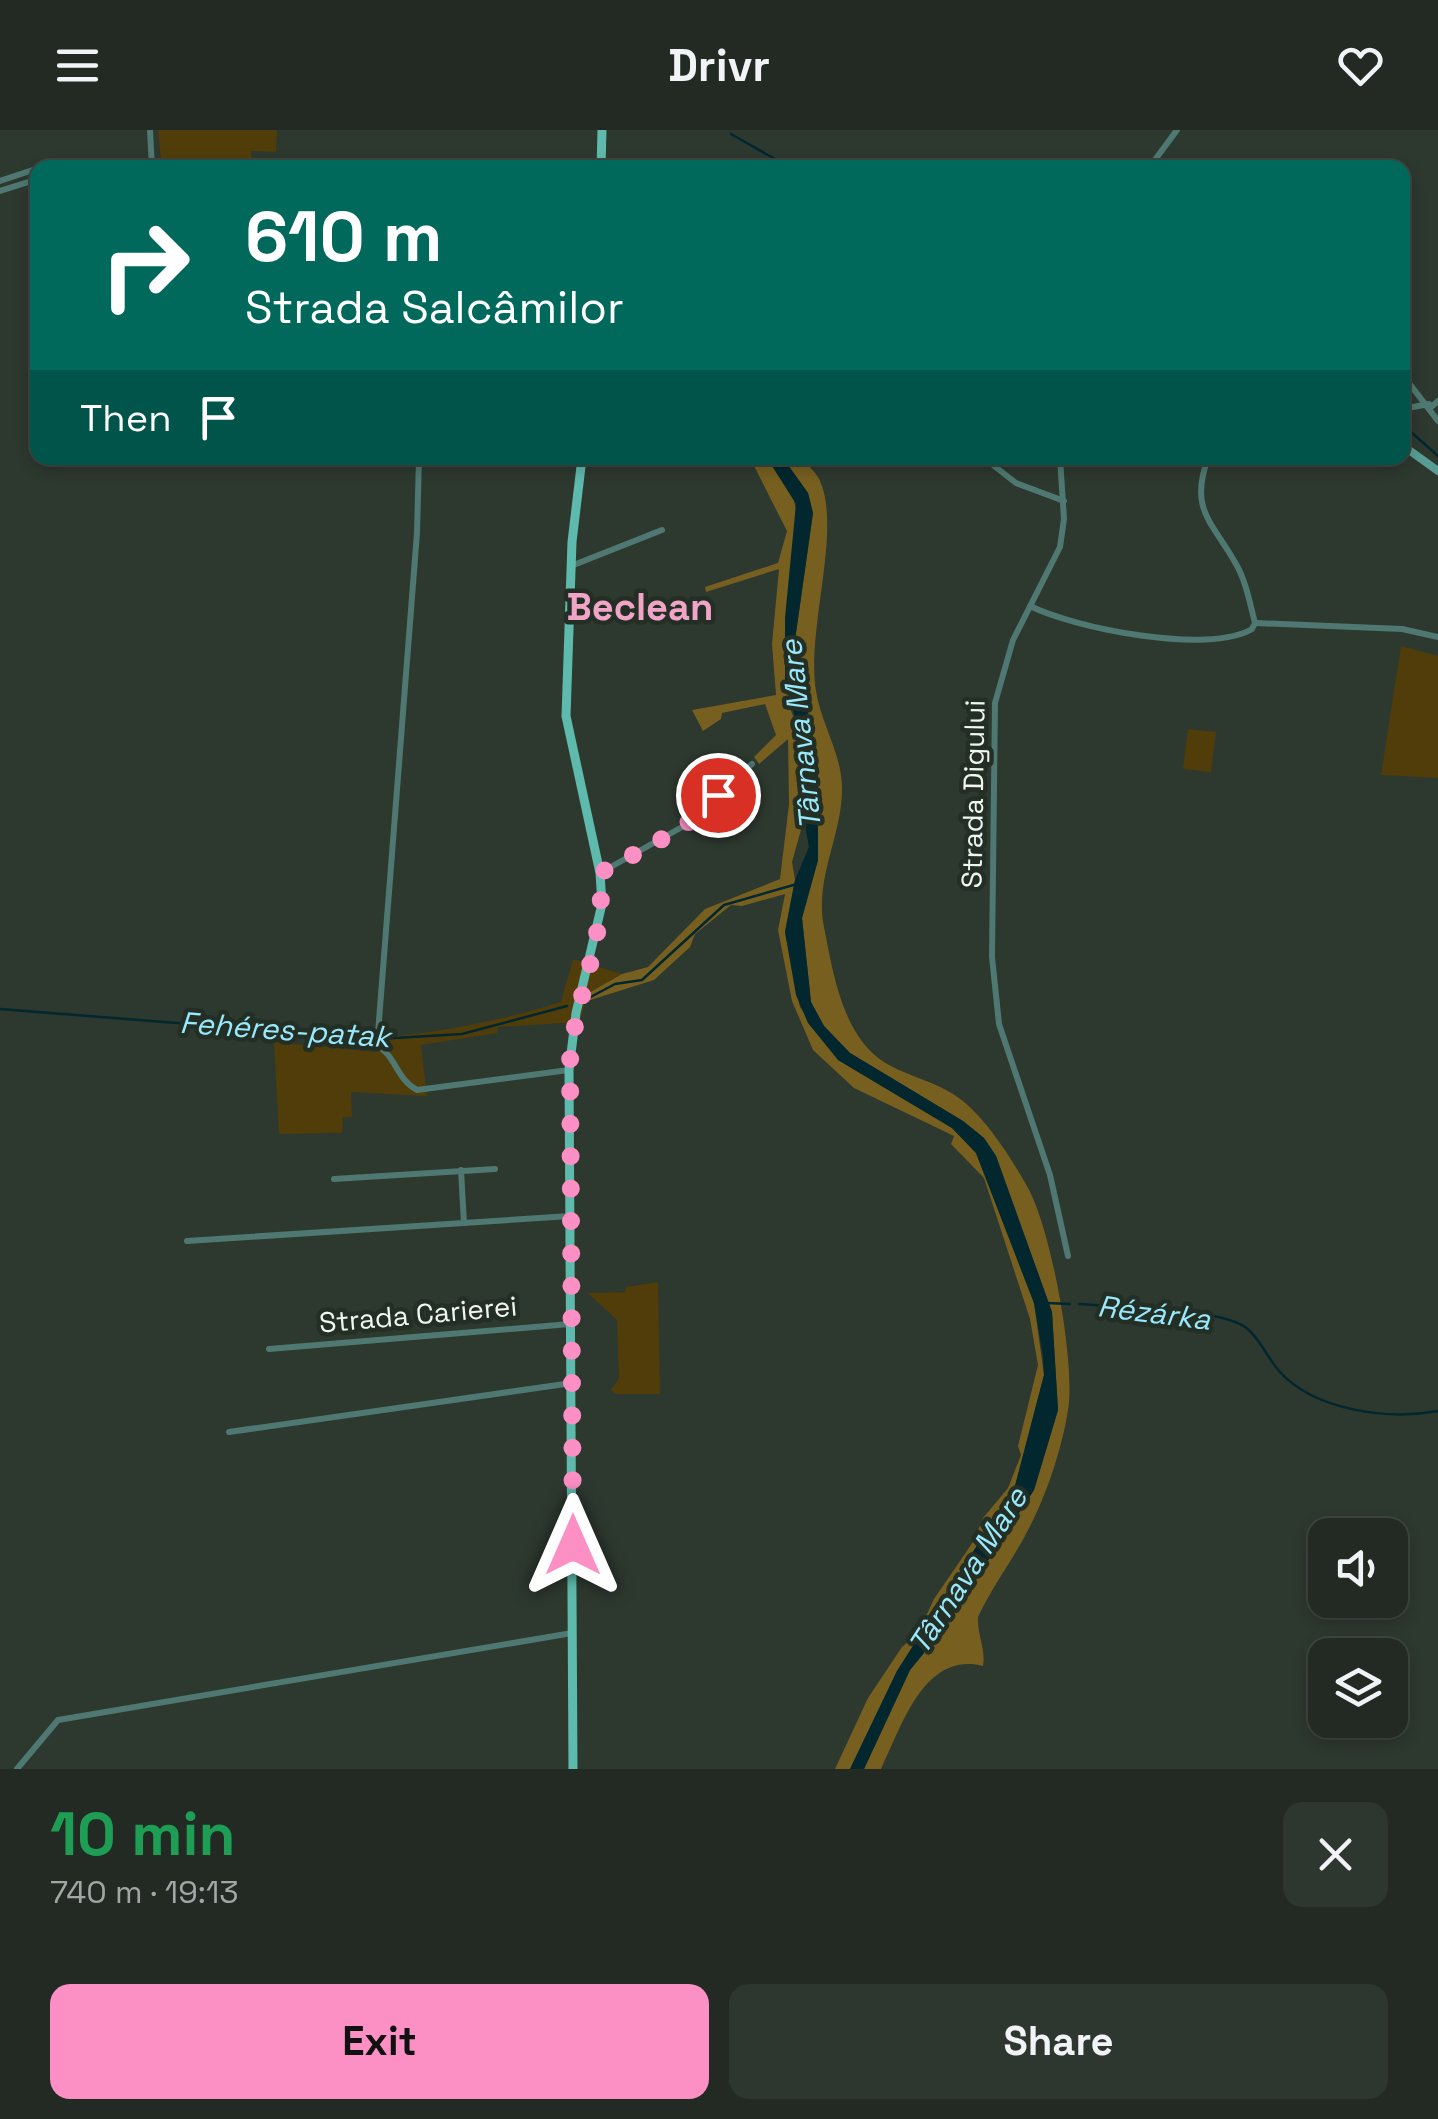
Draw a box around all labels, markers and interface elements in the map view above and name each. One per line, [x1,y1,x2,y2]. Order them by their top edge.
text: Drivr [668,37,770,94]
icon: menu [50,38,105,93]
icon: heart [1333,38,1388,93]
text: 610 m [245,192,443,281]
icon: right [80,200,210,330]
text: Strada Salcâmilor [245,279,624,336]
icon: arrive [191,390,246,445]
text: Then [80,394,171,442]
district label: Beclean [567,583,713,631]
water label: Târnava Mare [771,637,830,832]
street label: Strada Digului [953,699,993,889]
pin [676,753,761,838]
icon: arrive [691,768,746,823]
water label: Fehéres-patak [179,1003,394,1056]
water label: Rézárka [1095,1286,1213,1339]
street label: Strada Carierei [317,1287,519,1341]
water label: Târnava Mare [899,1479,1037,1661]
position arrow [521,1493,625,1597]
map controls [1308,1518,1408,1738]
button: sound [1308,1518,1408,1618]
button: layers [1308,1638,1408,1738]
text: 10 min [50,1796,235,1873]
button: close [1283,1802,1388,1907]
text: 740 m · 19:13 [50,1872,239,1912]
button: Exit [50,1984,709,2099]
button: Share [729,1984,1388,2099]

